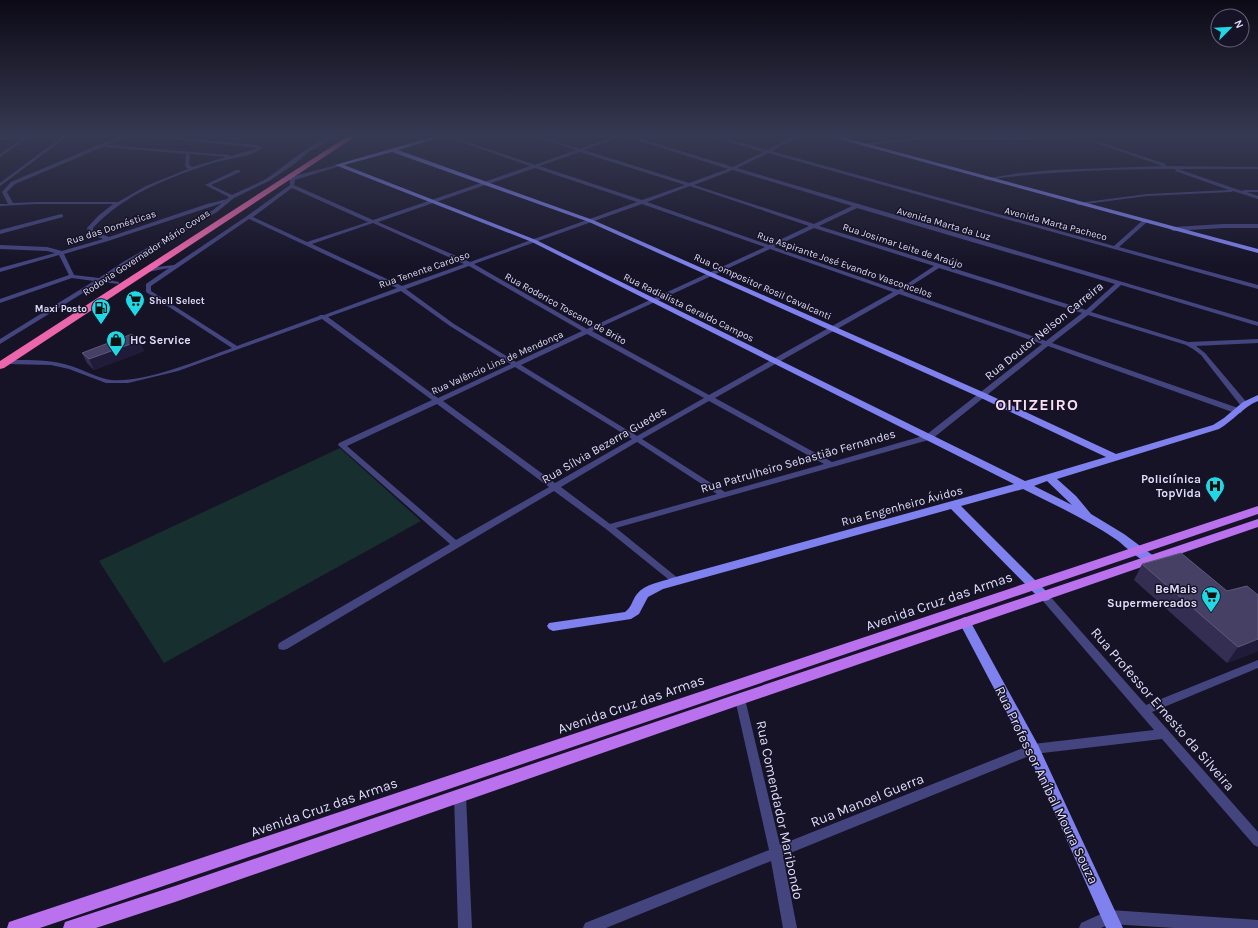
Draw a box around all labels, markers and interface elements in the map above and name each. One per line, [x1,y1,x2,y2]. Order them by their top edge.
north arrow [1210,8,1250,48]
text: N [1231,18,1246,30]
street label: Avenida Marta Pacheco [1003,204,1108,243]
street label: Avenida Marta da Luz [895,205,992,243]
street label: Rodovia Governador Mário Covas [81,207,212,299]
street label: Rua das Domésticas [65,208,158,248]
street label: Rua Josimar Leite de Araújo [841,221,964,271]
street label: Rua Aspirante José Evandro Vasconcelos [755,229,934,301]
street label: Rua Tenente Cardoso [377,249,471,291]
street label: Rua Compositor Rosil Cavalcanti [692,251,833,323]
street label: Rua Roderico Toscano de Brito [503,270,628,347]
street label: Rua Radialista Geraldo Campos [621,271,756,345]
street label: Rua Doutor Nelson Carreira [982,279,1106,383]
supermarket icon: Shell Select [124,289,146,317]
place label: Shell Select [149,295,205,307]
fuel station icon: Maxi Posto [90,297,112,325]
place label: Maxi Posto [35,303,87,315]
street label: Rua Valêncio Lins de Mendonça [430,328,565,398]
shop icon: HC Service [105,329,127,357]
place label: HC Service [130,333,191,347]
district label: OITIZEIRO [995,395,1079,414]
street label: Rua Sílvia Bezerra Guedes [539,404,669,486]
street label: Rua Patrulheiro Sebastião Fernandes [699,426,897,496]
place label: Policlínica TopVida [1141,472,1201,500]
hospital icon: Policlínica TopVida [1204,475,1226,503]
street label: Rua Engenheiro Ávidos [839,482,964,529]
street label: Avenida Cruz das Armas [864,568,1015,635]
place label: BeMais Supermercados [1107,582,1197,610]
supermarket icon: BeMais Supermercados [1200,585,1222,613]
street label: Rua Professor Ernesto da Silveira [1087,624,1238,794]
street label: Avenida Cruz das Armas [556,671,707,738]
street label: Rua Professor Aníbal Moura Souza [991,683,1102,887]
street label: Rua Comendador Maribondo [752,719,807,901]
street label: Rua Manoel Guerra [808,770,926,831]
street label: Avenida Cruz das Armas [249,774,400,841]

